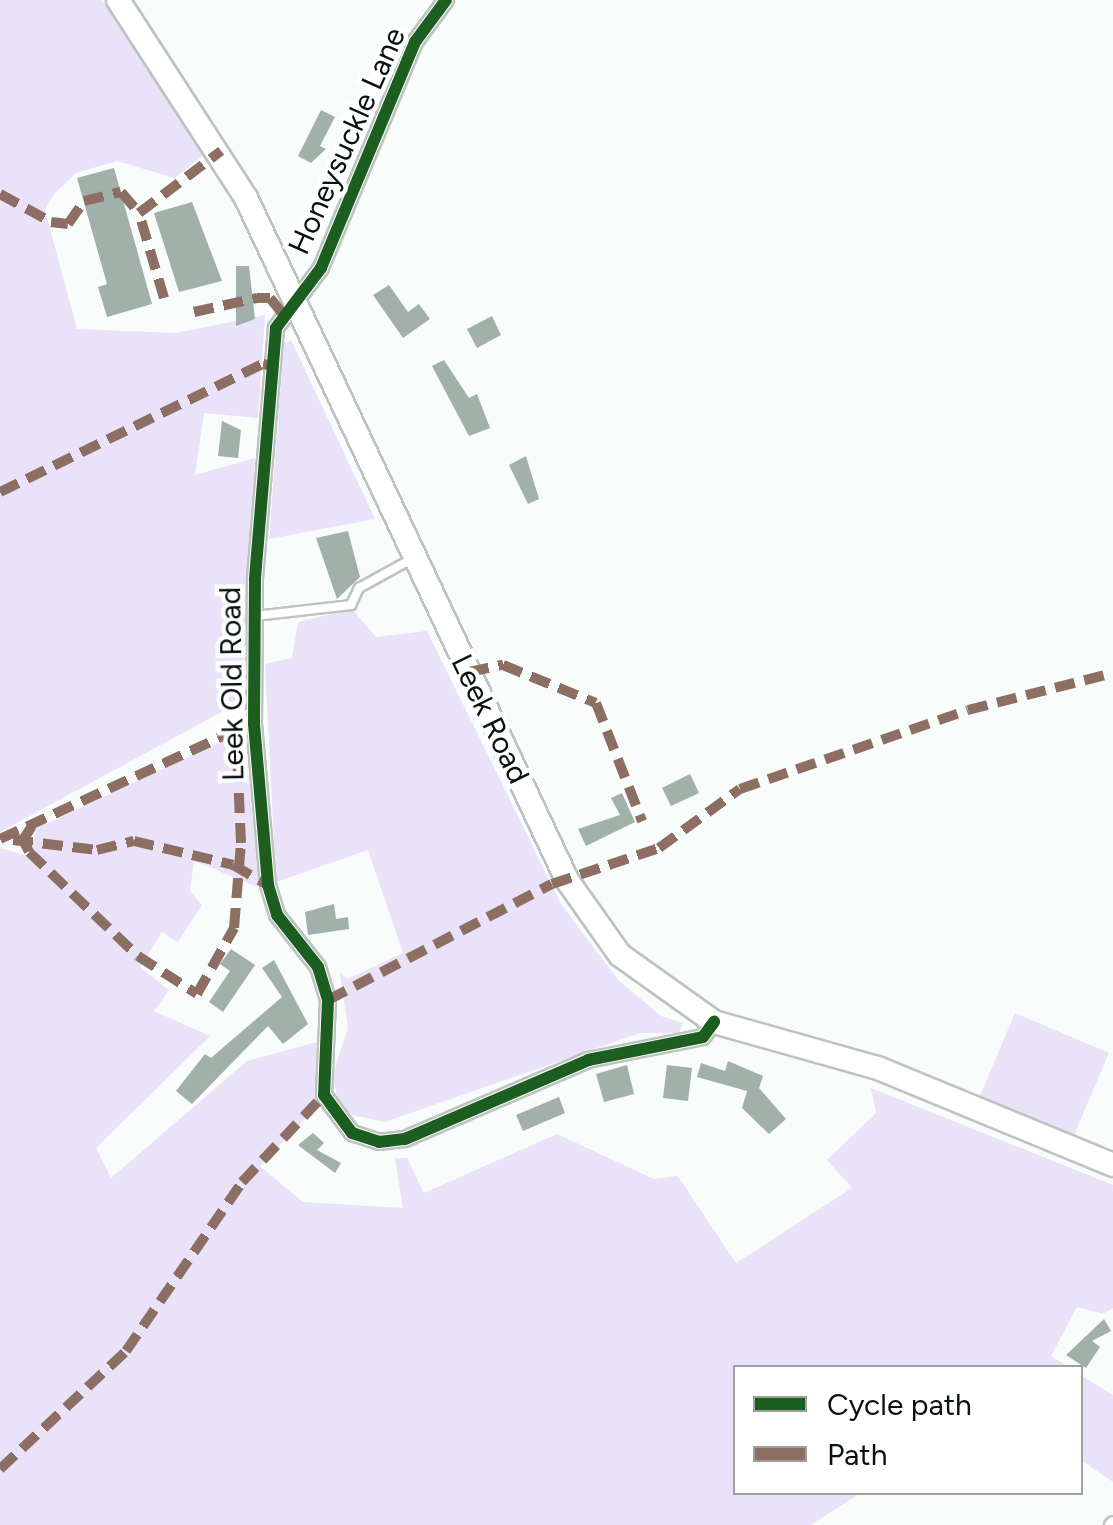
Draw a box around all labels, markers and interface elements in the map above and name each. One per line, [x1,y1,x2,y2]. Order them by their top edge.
street label: Honeysuckle Lane [281,22,413,260]
street label: Leek Old Road [212,587,252,781]
street label: Leek Road [443,648,537,790]
legend [733,1365,1083,1495]
text: Cycle path [827,1386,972,1423]
text: Path [827,1436,887,1473]

